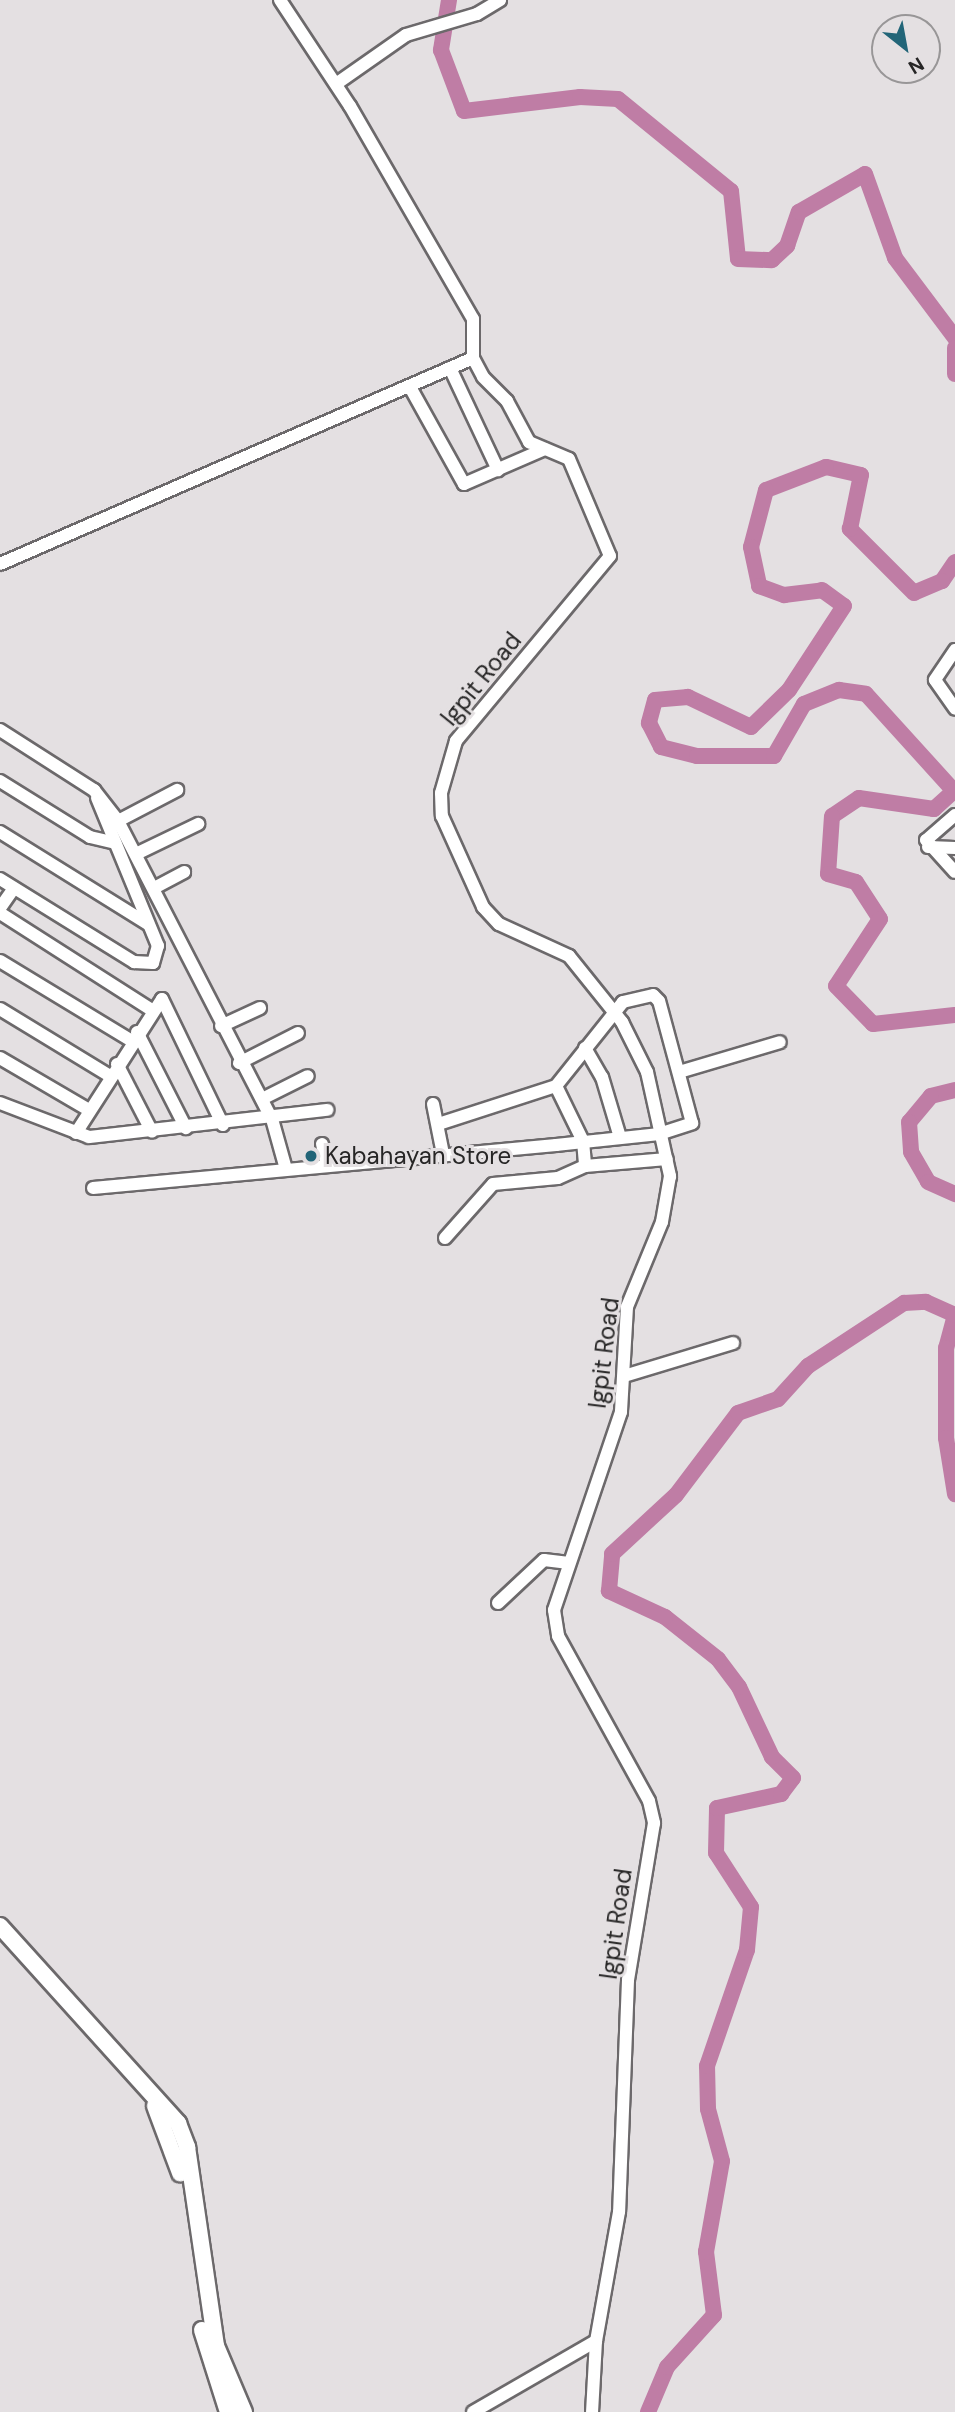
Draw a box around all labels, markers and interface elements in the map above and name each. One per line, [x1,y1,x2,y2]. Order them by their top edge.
north arrow [871,14,941,84]
text: N [904,51,928,80]
street label: Igpit Road [435,627,527,731]
place label: Kabahayan Store [325,1142,511,1170]
marker: Kabahayan Store [303,1148,319,1164]
street label: Igpit Road [583,1296,625,1410]
street label: Igpit Road [594,1867,638,1981]

